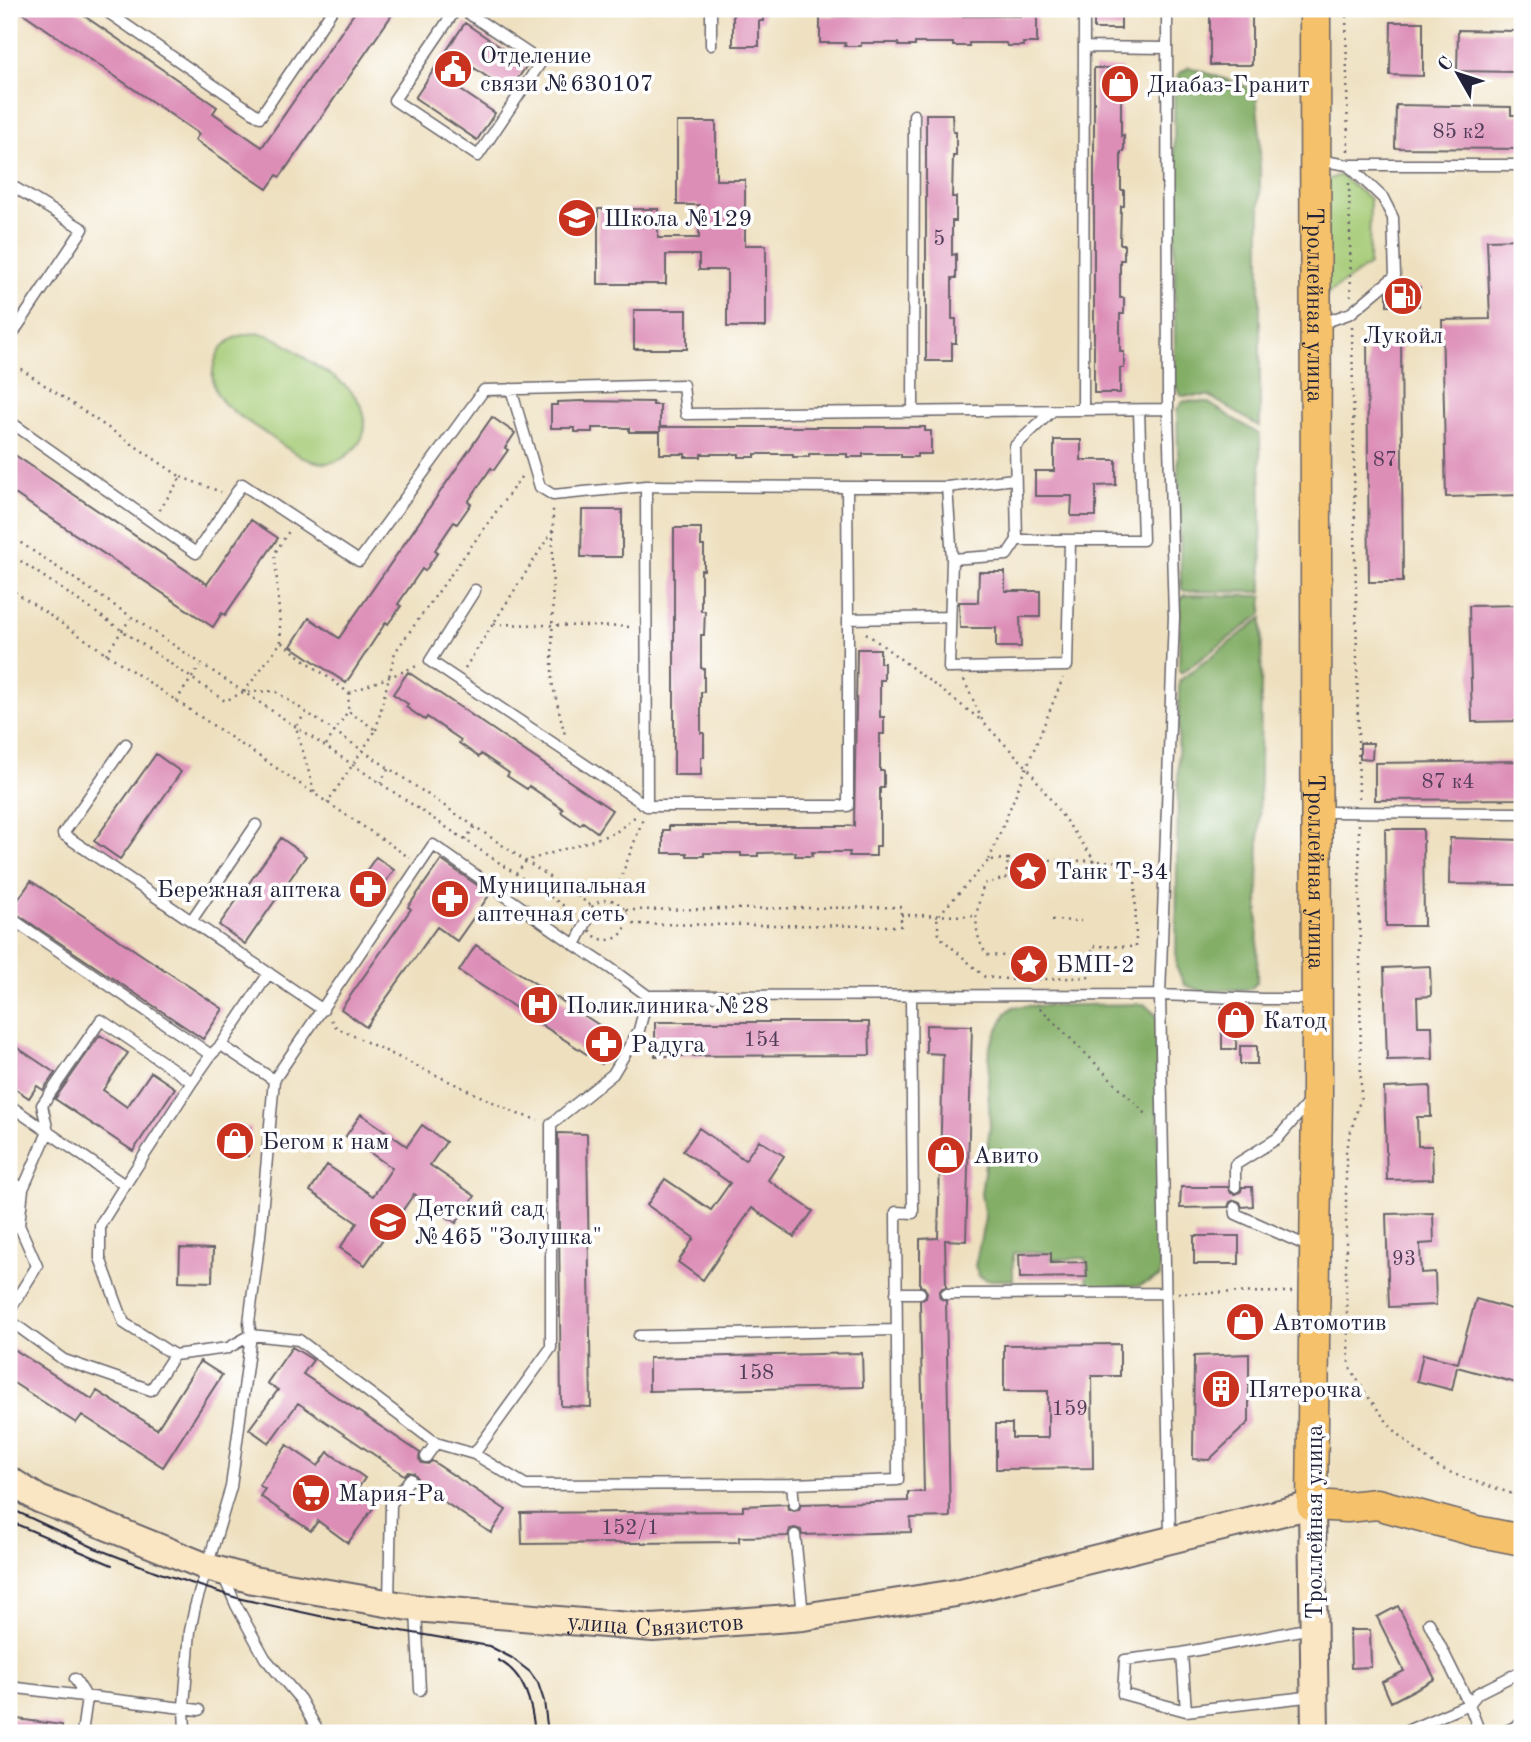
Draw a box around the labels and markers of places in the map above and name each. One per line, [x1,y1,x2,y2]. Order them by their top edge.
place label: Отделение связи №630107 [480,45,654,97]
public building icon: Отделение связи №630107 [432,48,474,90]
shop icon: Диабаз-Гранит [1099,63,1141,105]
place label: Диабаз-Гранит [1147,74,1310,98]
school or university icon: Школа №129 [556,197,598,239]
place label: Школа №129 [604,208,752,232]
fuel station icon: Лукойл [1382,275,1424,317]
place label: Лукойл [1363,325,1443,349]
place icon: Танк Т-34 [1007,850,1049,892]
place label: Танк Т-34 [1055,861,1169,885]
pharmacy icon: Бережная аптека [347,868,389,910]
place label: Муниципальная аптечная сеть [477,875,647,927]
pharmacy icon: Муниципальная аптечная сеть [429,878,471,920]
place label: Бережная аптека [157,879,341,903]
place icon: БМП-2 [1008,943,1050,985]
place label: БМП-2 [1056,954,1135,978]
hospital icon: Поликлиника №28 [518,984,560,1026]
place label: Поликлиника №28 [566,995,769,1019]
shop icon: Катод [1215,999,1257,1041]
place label: Катод [1263,1010,1327,1034]
pharmacy icon: Радуга [583,1023,625,1065]
place label: Радуга [631,1034,705,1058]
shop icon: Бегом к нам [214,1120,256,1162]
place label: Бегом к нам [262,1131,389,1155]
shop icon: Авито [925,1134,967,1176]
place label: Авито [973,1145,1039,1169]
place label: Детский сад №465 "Золушка" [415,1198,602,1250]
school or university icon: Детский сад №465 "Золушка" [367,1201,409,1243]
shop icon: Автомотив [1224,1301,1266,1343]
place label: Автомотив [1272,1312,1387,1336]
building icon: Пятерочка [1200,1368,1242,1410]
place label: Пятерочка [1248,1379,1362,1403]
supermarket icon: Мария-Ра [290,1472,332,1514]
place label: Мария-Ра [338,1483,445,1507]

